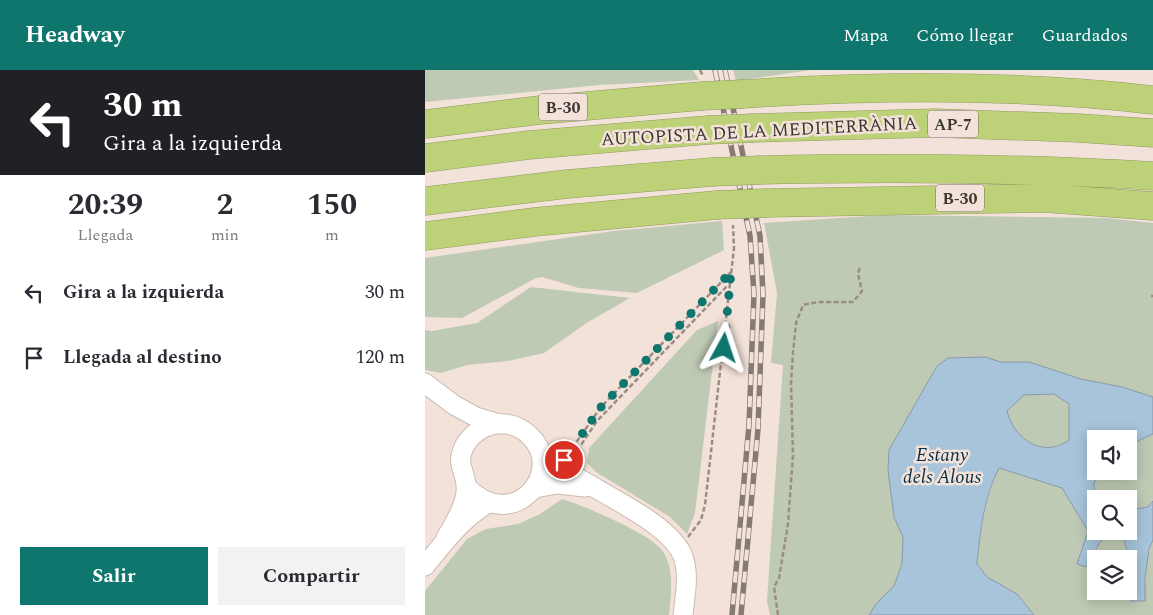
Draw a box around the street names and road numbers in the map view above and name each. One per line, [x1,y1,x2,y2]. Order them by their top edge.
road number: B-30 [539,94,587,121]
street label: AUTOPISTA DE LA MEDITERRÀNIA [600,110,918,153]
road number: AP-7 [928,111,978,138]
road number: B-30 [936,185,984,212]

